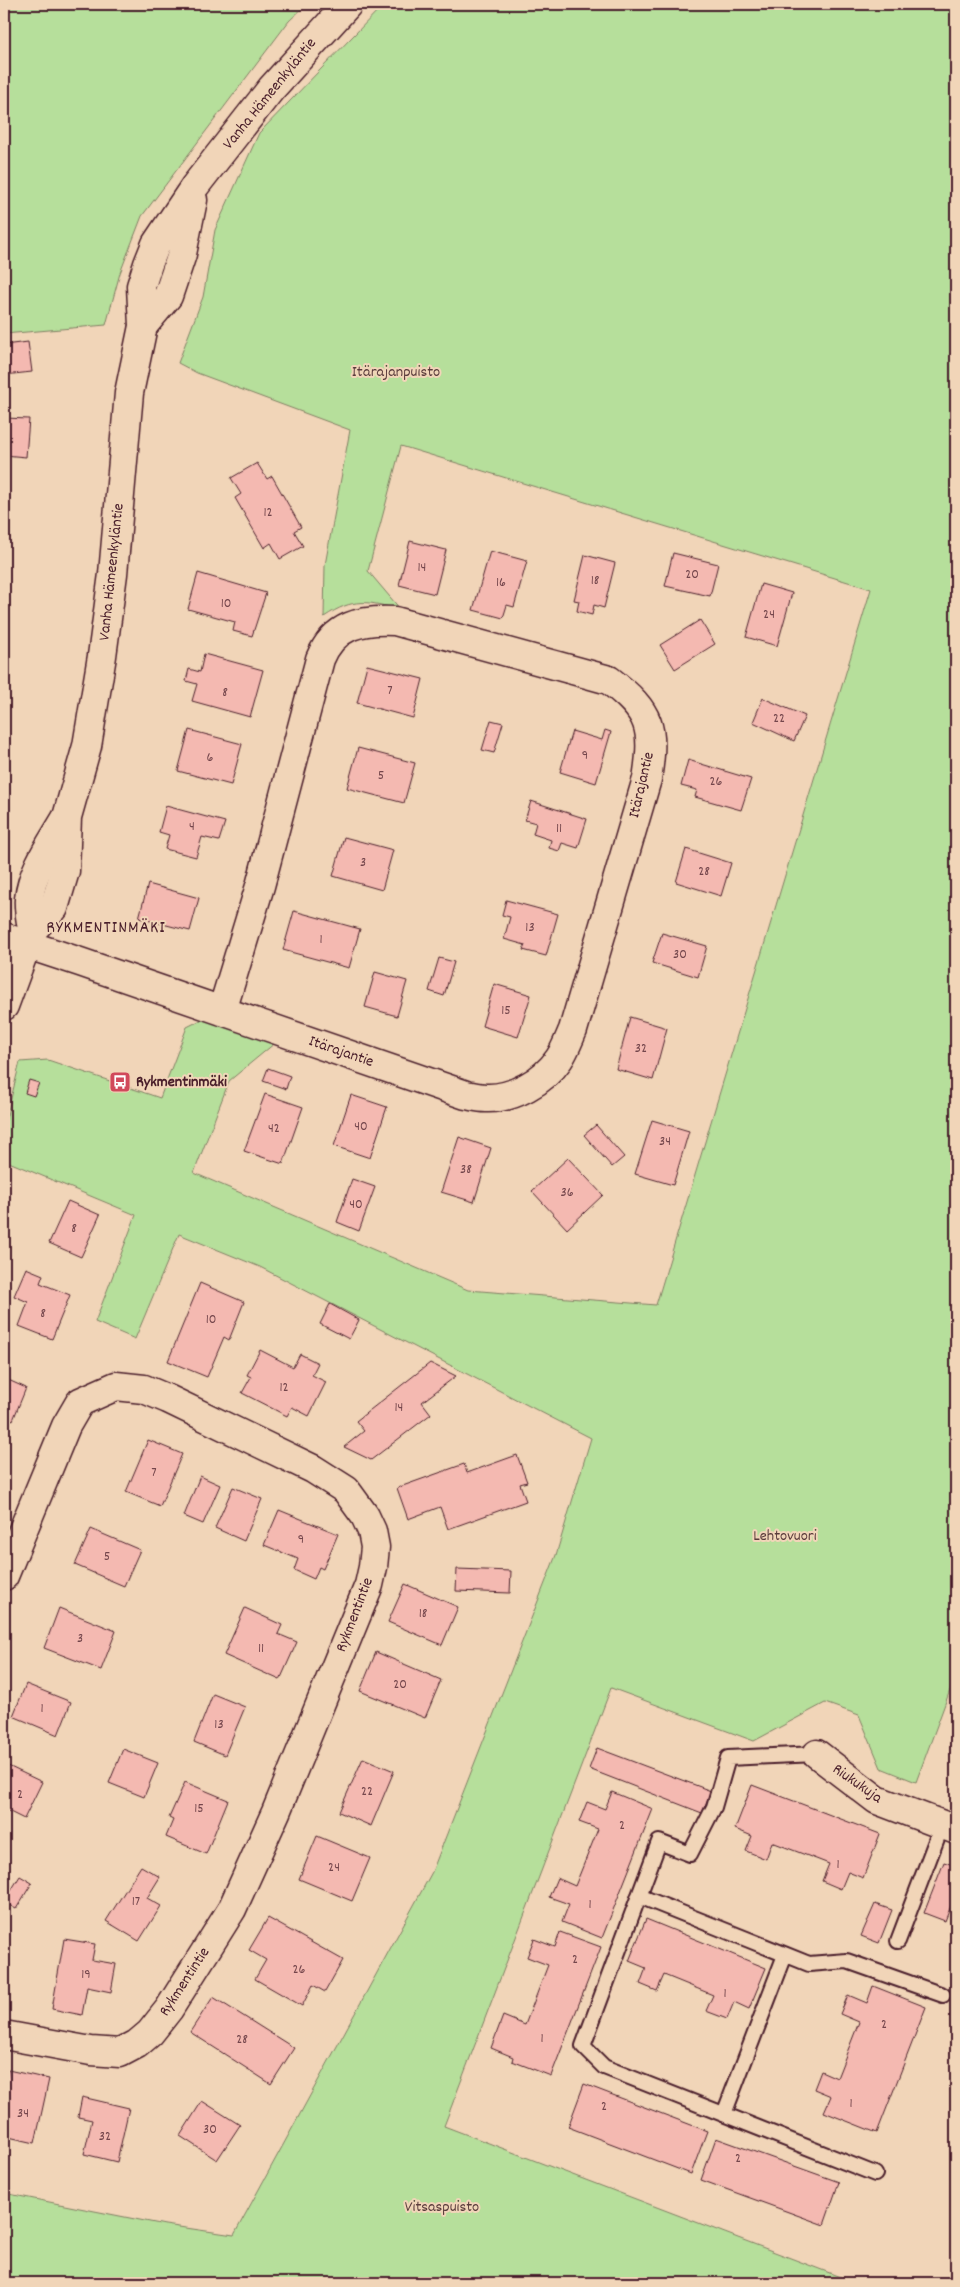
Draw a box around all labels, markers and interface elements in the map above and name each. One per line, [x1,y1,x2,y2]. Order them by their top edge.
street label: Vanha Hämeenkyläntie [218,33,322,155]
park label: Itärajanpuisto [352,361,440,384]
street label: Vanha Hämeenkyläntie [93,502,131,642]
house number: 12 [263,503,273,523]
house number: 14 [418,558,426,578]
house number: 20 [685,565,699,585]
house number: 18 [591,571,600,591]
house number: 16 [496,573,506,593]
house number: 10 [221,594,231,614]
house number: 24 [763,605,775,625]
house number: 7 [387,681,393,701]
house number: 8 [222,683,228,703]
house number: 22 [773,709,785,729]
house number: 9 [582,746,588,766]
house number: 6 [207,748,214,768]
street label: Itärajantie [623,750,661,820]
house number: 5 [378,766,384,786]
house number: 26 [710,772,723,792]
house number: 4 [189,817,195,837]
house number: 11 [556,819,562,839]
house number: 3 [360,853,366,873]
house number: 28 [698,862,710,882]
district label: RYKMENTINMÄKI [46,916,166,941]
house number: 13 [525,918,535,938]
house number: 1 [319,930,323,950]
house number: 30 [673,945,687,965]
house number: 15 [501,1001,511,1021]
street label: Itärajantie [305,1030,377,1074]
house number: 32 [635,1039,647,1059]
bus stop icon: Rykmentinmäki [108,1070,132,1094]
place label: Rykmentinmäki [136,1071,227,1094]
house number: 40 [354,1117,368,1137]
house number: 42 [268,1119,280,1139]
house number: 34 [659,1132,671,1152]
house number: 38 [460,1160,472,1180]
house number: 36 [560,1183,574,1203]
house number: 40 [349,1195,363,1215]
house number: 8 [71,1219,77,1239]
house number: 8 [40,1304,46,1324]
house number: 10 [206,1310,216,1330]
house number: 12 [279,1378,289,1398]
house number: 14 [395,1398,403,1418]
house number: 7 [151,1463,157,1483]
park label: Lehtovuori [753,1525,817,1548]
house number: 9 [298,1530,304,1550]
house number: 5 [104,1547,110,1567]
street label: Rykmentintie [330,1574,380,1656]
house number: 18 [419,1604,428,1624]
house number: 3 [77,1629,83,1649]
house number: 11 [258,1639,264,1659]
house number: 20 [393,1675,407,1695]
house number: 1 [40,1699,44,1719]
house number: 13 [214,1715,224,1735]
street label: Riukukuja [827,1758,887,1810]
house number: 22 [361,1782,373,1802]
house number: 2 [17,1785,23,1805]
house number: 15 [194,1799,204,1819]
house number: 2 [619,1816,625,1836]
house number: 1 [836,1855,840,1875]
house number: 24 [328,1858,340,1878]
house number: 17 [132,1892,140,1912]
house number: 1 [588,1895,592,1915]
street label: Rykmentintie [154,1943,216,2021]
house number: 2 [572,1950,578,1970]
house number: 26 [293,1960,306,1980]
house number: 19 [81,1965,91,1985]
house number: 1 [723,1984,727,2004]
house number: 2 [881,2015,887,2035]
house number: 1 [540,2029,544,2049]
house number: 28 [236,2030,248,2050]
house number: 1 [849,2094,853,2114]
house number: 2 [601,2097,607,2117]
house number: 34 [17,2104,29,2124]
house number: 30 [203,2120,217,2140]
house number: 32 [99,2127,111,2147]
house number: 2 [735,2149,741,2169]
park label: Vitsaspuisto [405,2196,479,2219]

